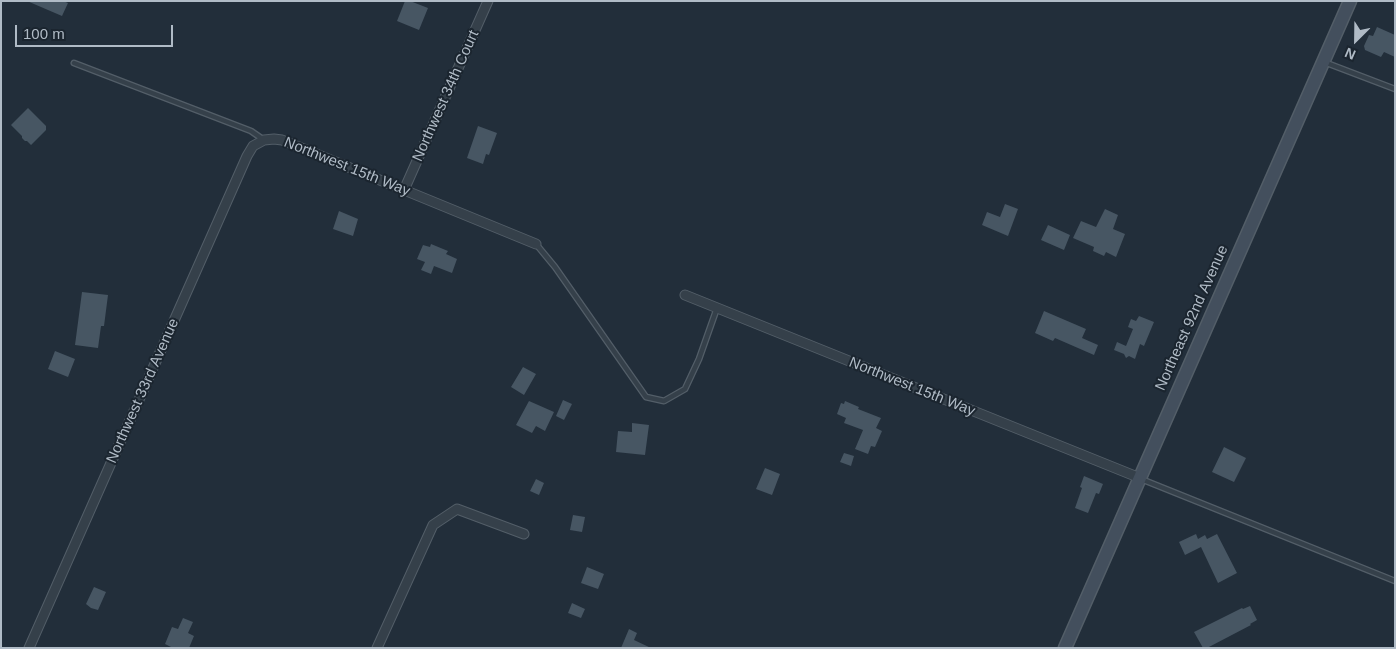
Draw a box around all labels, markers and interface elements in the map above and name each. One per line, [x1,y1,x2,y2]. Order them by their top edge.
scale bar [18,15,175,47]
north arrow [1331,15,1381,65]
text: 100 m [23,25,65,42]
street label: Northwest 34th Court [409,28,483,164]
text: N [1342,44,1358,63]
street label: Northwest 15th Way [281,133,413,201]
street label: Northeast 92nd Avenue [1152,242,1232,394]
street label: Northwest 33rd Avenue [103,316,183,466]
street label: Northwest 15th Way [846,353,978,421]

